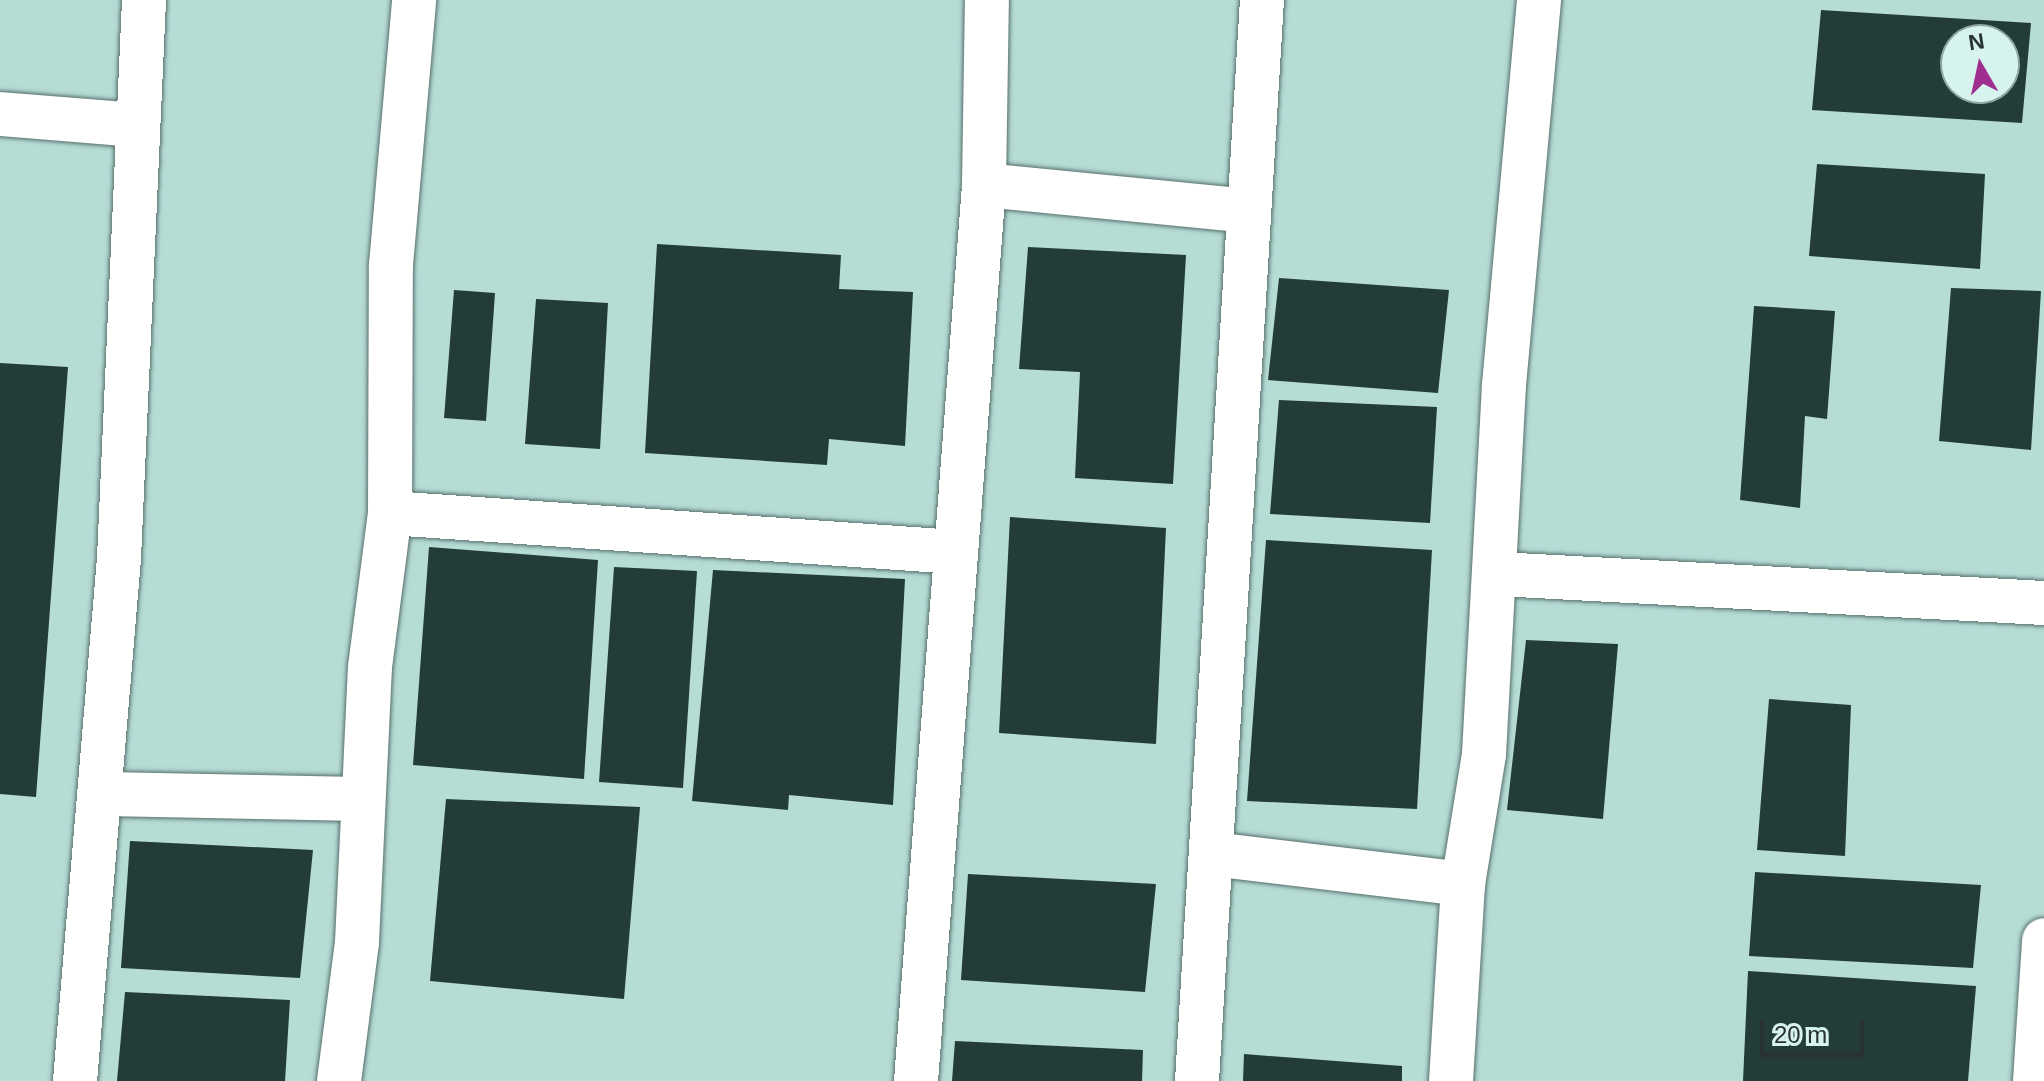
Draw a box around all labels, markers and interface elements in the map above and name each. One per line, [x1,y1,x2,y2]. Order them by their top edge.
north arrow [1940,24,2020,104]
text: N [1967,28,1986,55]
scale bar [1764,1005,1868,1055]
text: 20 m [1774,1021,1827,1048]

